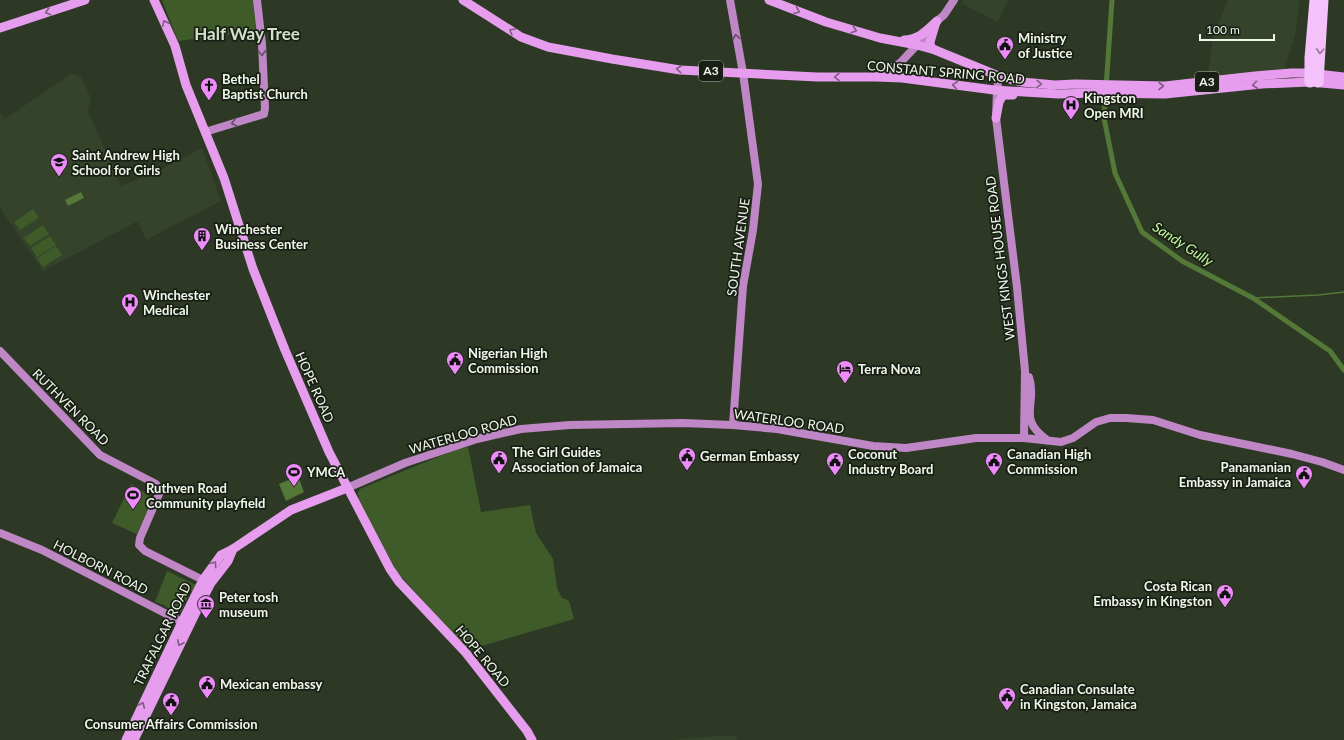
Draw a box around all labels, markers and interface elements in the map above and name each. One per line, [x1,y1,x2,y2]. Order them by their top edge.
one-way arrow [45,7,52,16]
one-way arrow [794,7,801,15]
scale bar [1200,16,1274,42]
one-way arrow [162,20,170,27]
text: 100 m [1206,22,1240,37]
district label: Half Way Tree [194,23,300,44]
one-way arrow [851,25,858,34]
one-way arrow [509,29,516,36]
place label: Ministry of Justice [1018,30,1072,61]
one-way arrow [732,34,741,40]
public building icon: Ministry of Justice [995,35,1015,60]
one-way arrow [1315,48,1324,54]
one-way arrow [258,50,267,56]
street label: CONSTANT SPRING ROAD [866,57,1026,87]
road number: A3 [699,61,723,81]
one-way arrow [676,65,682,74]
place label: Bethel Baptist Church [222,71,308,102]
road number: A3 [1195,72,1219,92]
one-way arrow [834,73,840,81]
church icon: Bethel Baptist Church [199,76,219,101]
one-way arrow [1036,79,1042,88]
one-way arrow [1252,80,1258,89]
one-way arrow [952,81,958,90]
one-way arrow [1158,82,1164,90]
place label: Kingston Open MRI [1084,90,1144,121]
hospital icon: Kingston Open MRI [1061,95,1081,120]
one-way arrow [231,119,238,127]
place label: Saint Andrew High School for Girls [72,147,180,178]
school or university icon: Saint Andrew High School for Girls [49,152,69,177]
street label: WEST KINGS HOUSE ROAD [982,175,1018,341]
street label: SOUTH AVENUE [723,197,753,297]
water label: Sandy Gully [1150,218,1217,270]
place label: Winchester Business Center [215,221,308,252]
building icon: Winchester Business Center [192,226,212,251]
place label: Winchester Medical [143,287,210,318]
hospital icon: Winchester Medical [120,292,140,317]
place label: Nigerian High Commission [468,345,548,376]
street label: HOPE ROAD [292,349,338,425]
public building icon: Nigerian High Commission [445,350,465,375]
hotel icon: Terra Nova [835,359,855,384]
place label: Terra Nova [858,361,921,377]
street label: RUTHVEN ROAD [29,365,113,449]
street label: WATERLOO ROAD [733,405,845,437]
street label: WATERLOO ROAD [407,411,519,457]
place label: The Girl Guides Association of Jamaica [511,444,642,475]
public building icon: German Embassy [677,446,697,471]
place label: Coconut Industry Board [848,446,933,477]
place label: Canadian High Commission [1007,446,1091,477]
place label: German Embassy [700,448,800,464]
public building icon: The Girl Guides Association of Jamaica [489,449,509,474]
public building icon: Coconut Industry Board [825,451,845,476]
public building icon: Canadian High Commission [984,451,1004,476]
place label: Panamanian Embassy in Jamaica [1179,459,1291,490]
sports icon: YMCA [284,462,304,487]
place label: YMCA [306,464,346,480]
public building icon: Panamanian Embassy in Jamaica [1294,464,1314,489]
place label: Ruthven Road Community playfield [146,480,265,511]
sports icon: Ruthven Road Community playfield [123,485,143,510]
street label: HOLBORN ROAD [51,536,151,598]
one-way arrow [209,562,216,569]
place label: Costa Rican Embassy in Kingston [1093,578,1212,609]
street label: TRAFALGAR ROAD [130,580,194,688]
public building icon: Costa Rican Embassy in Kingston [1215,583,1235,608]
place label: Peter tosh museum [219,589,278,620]
museum icon: Peter tosh museum [196,594,216,619]
street label: HOPE ROAD [452,622,514,690]
one-way arrow [177,639,185,647]
public building icon: Mexican embassy [197,674,217,699]
place label: Mexican embassy [220,676,322,692]
place label: Canadian Consulate in Kingston, Jamaica [1020,681,1137,712]
public building icon: Canadian Consulate in Kingston, Jamaica [997,686,1017,711]
public building icon: Consumer Affairs Commission [161,691,181,716]
one-way arrow [137,701,145,709]
place label: Consumer Affairs Commission [84,716,258,732]

